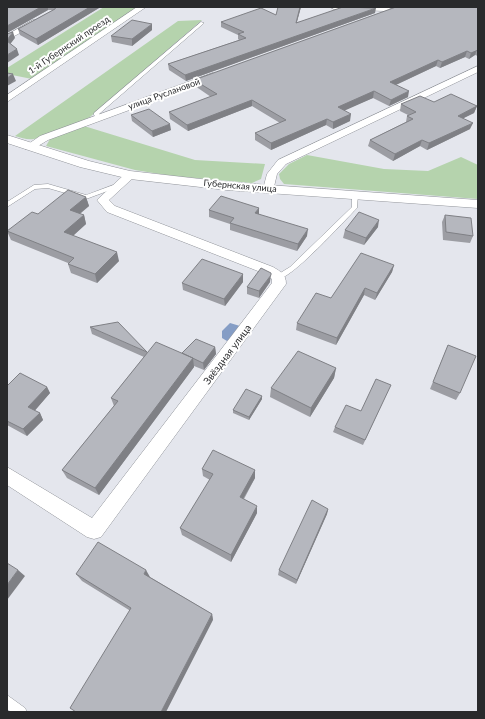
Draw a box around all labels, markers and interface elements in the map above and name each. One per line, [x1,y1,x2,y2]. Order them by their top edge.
street label: 1-й Губернский проезд [26,13,112,76]
street label: улица Руслановой [126,75,201,112]
street label: Губернская улица [203,177,277,194]
street label: Звёздная улица [201,322,253,386]

